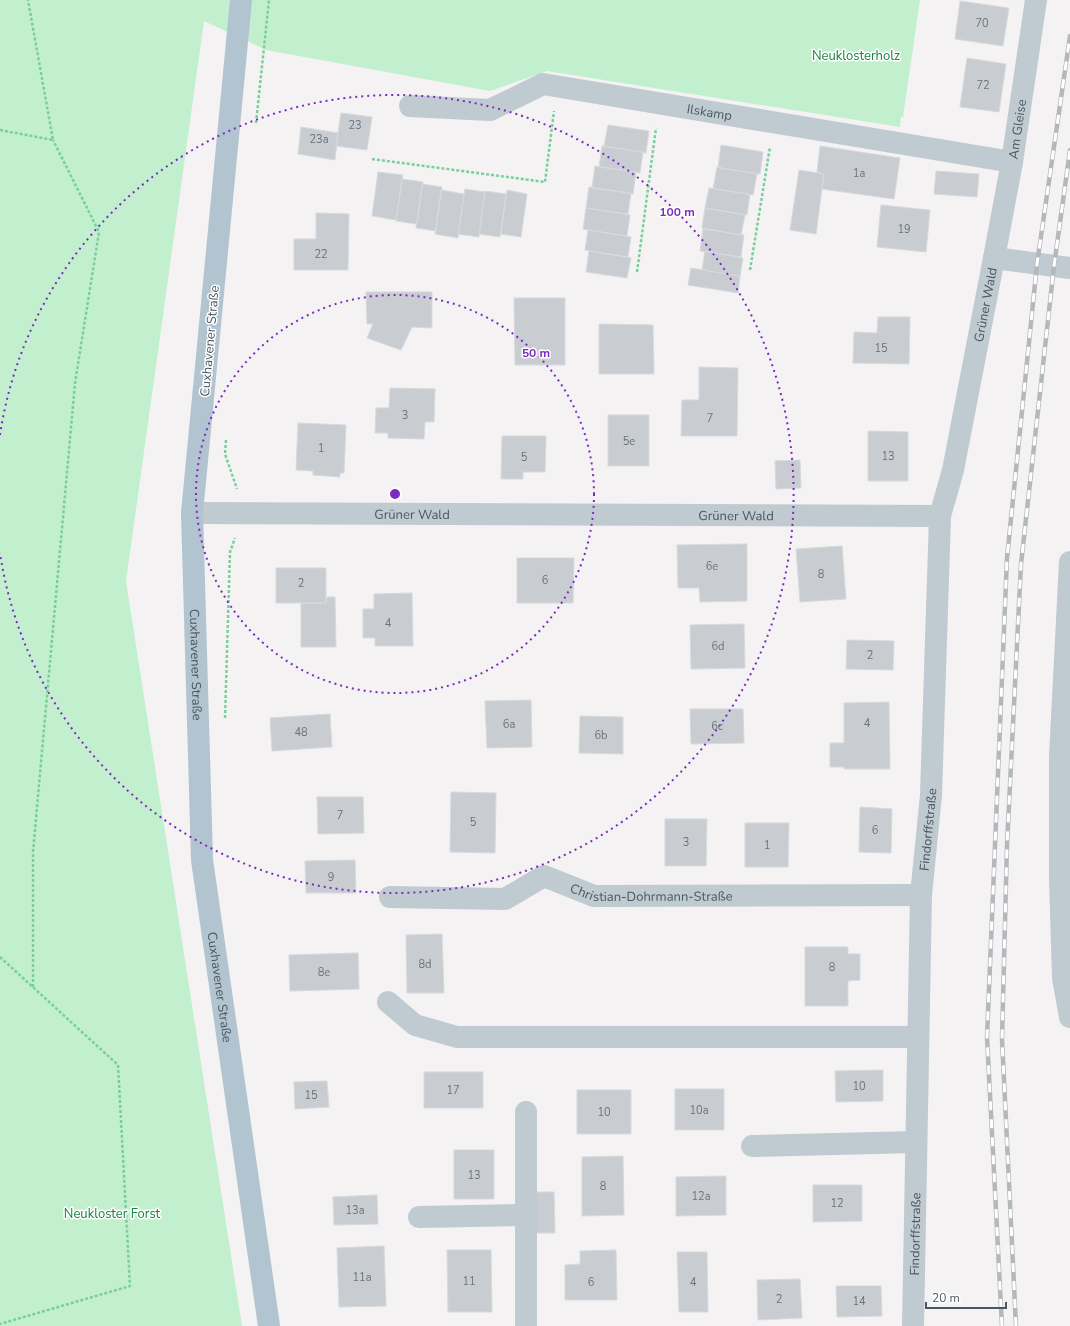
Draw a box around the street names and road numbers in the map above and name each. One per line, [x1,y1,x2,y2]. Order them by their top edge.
street label: Am Gleise [1005,98,1031,160]
street label: Ilskamp [686,100,733,125]
street label: Grüner Wald [970,266,1002,344]
street label: Cuxhavener Straße [196,285,224,397]
street label: Grüner Wald [374,506,450,524]
street label: Grüner Wald [698,507,774,525]
street label: Cuxhavener Straße [185,609,206,721]
street label: Findorffstraße [915,788,941,872]
street label: Christian-Dohrmann-Straße [567,879,733,906]
street label: Cuxhavener Straße [202,931,236,1044]
street label: Findorffstraße [906,1192,925,1276]

